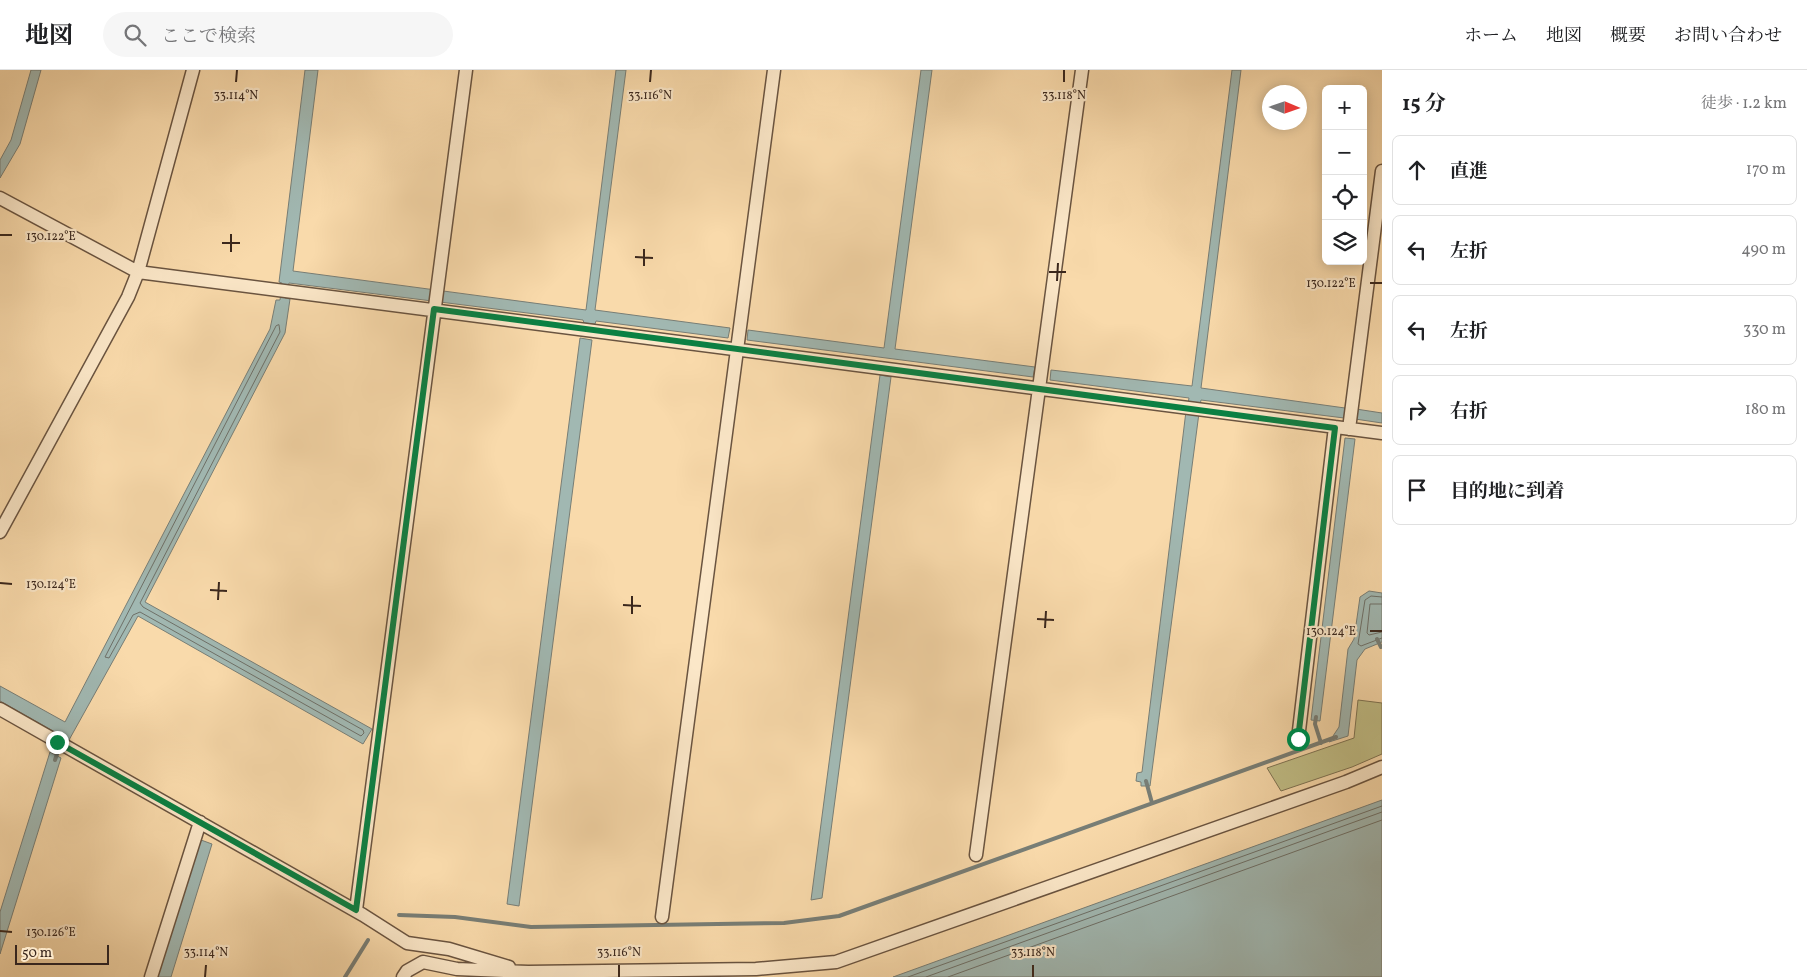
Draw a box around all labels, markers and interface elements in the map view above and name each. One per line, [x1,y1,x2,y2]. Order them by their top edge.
search box [103,12,453,57]
text: 地図 [25,20,73,54]
icon: search [121,21,149,49]
text: ここで検索 [161,24,256,50]
text: ホーム [1464,24,1518,49]
text: 地図 [1546,24,1582,49]
text: 概要 [1610,24,1646,49]
text: お問い合わせ [1674,24,1782,49]
north arrow [1262,85,1307,130]
map controls [1322,85,1367,265]
button: + [1322,85,1367,130]
text: 33.114°N [214,88,258,104]
text: 33.116°N [628,88,672,104]
text: 33.118°N [1042,88,1086,104]
text: 15 分 [1402,90,1446,119]
text: 徒歩 · 1.2 km [1701,93,1787,115]
button: − [1322,130,1367,175]
icon: ahead [1403,156,1431,184]
text: 直進 [1450,159,1488,185]
text: 170 m [1746,159,1786,181]
button: locate [1322,175,1367,220]
button: layers [1322,220,1367,265]
text: 130.122°E [26,229,76,245]
icon: left [1403,236,1431,264]
text: 左折 [1450,239,1488,265]
text: 490 m [1741,239,1786,261]
text: 130.122°E [1306,276,1356,292]
icon: left [1403,316,1431,344]
text: 左折 [1450,319,1488,345]
text: 330 m [1743,319,1786,341]
icon: right [1403,396,1431,424]
text: 右折 [1450,399,1488,425]
text: 180 m [1745,399,1786,421]
icon: arrive [1403,476,1431,504]
text: 目的地に到着 [1450,479,1564,505]
text: 130.124°E [26,577,76,593]
text: 130.124°E [1306,624,1356,640]
route start [1287,728,1310,751]
route end [46,731,69,754]
text: 130.126°E [26,925,76,941]
scale bar [15,942,109,965]
text: 50 m [22,944,52,963]
text: 33.114°N [184,945,228,961]
text: 33.116°N [597,945,641,961]
text: 33.118°N [1011,945,1055,961]

